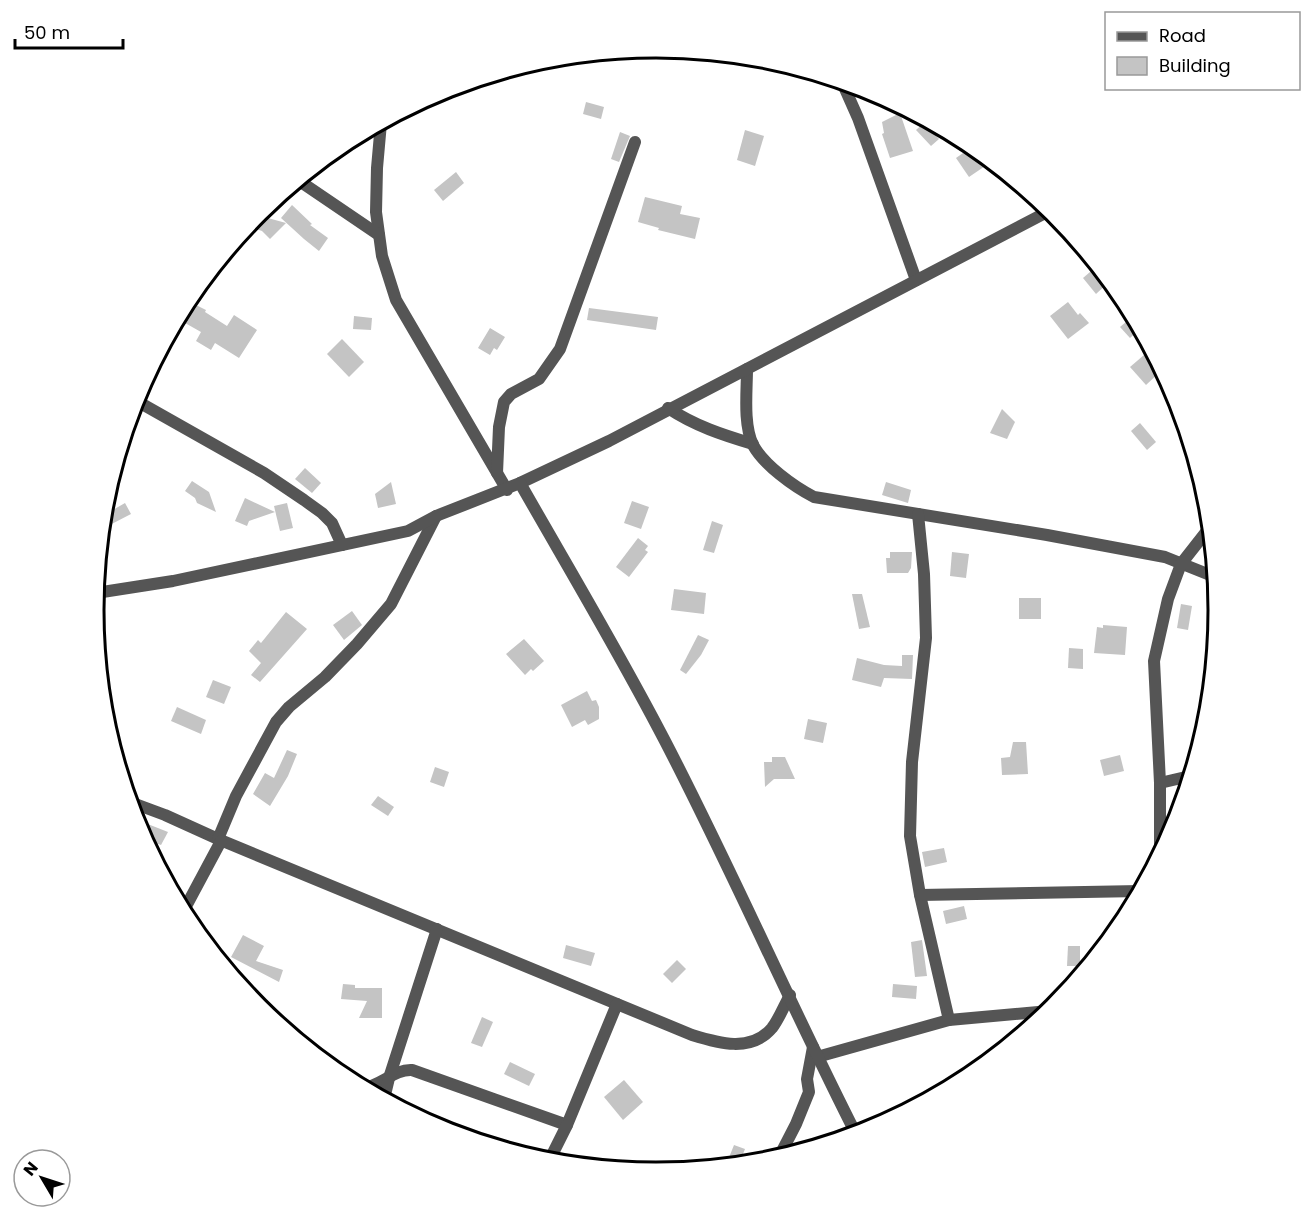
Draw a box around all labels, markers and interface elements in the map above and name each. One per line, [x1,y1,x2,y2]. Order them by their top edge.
scale bar [15,12,123,50]
legend [1105,12,1300,90]
text: 50 m [24,20,70,45]
text: Road [1159,23,1206,48]
text: Building [1159,53,1231,78]
north arrow [12,1148,72,1208]
text: N [18,1157,43,1181]

